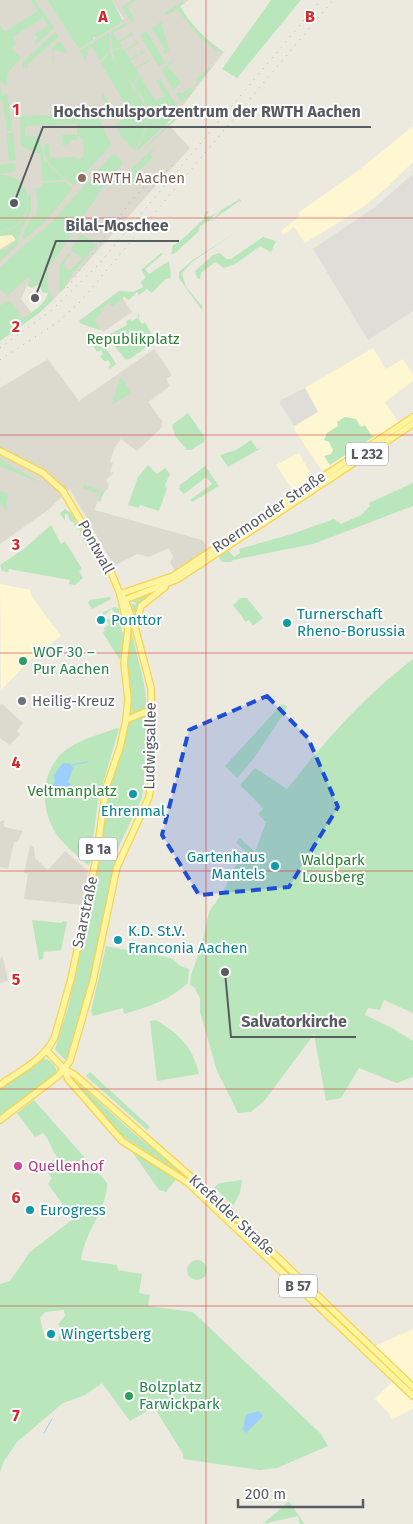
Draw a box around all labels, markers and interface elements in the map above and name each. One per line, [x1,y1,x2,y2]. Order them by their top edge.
text: A [97,7,108,26]
text: B [305,7,315,26]
callout: Hochschulsportzentrum der RWTH Aachen [43,96,371,127]
text: 1 [12,100,20,119]
text: Hochschulsportzentrum der RWTH Aachen [53,102,361,121]
place label: RWTH Aachen [92,169,185,187]
marker: RWTH Aachen [76,172,88,184]
callout: Bilal-Moschee [56,210,179,241]
text: Bilal-Moschee [66,216,169,235]
text: 2 [12,317,20,336]
park label: Republikplatz [86,330,180,348]
road number: L 232 [346,442,388,466]
street label: Roermonder Straße [209,467,329,557]
street label: Pontwall [74,517,118,578]
text: 3 [11,535,20,554]
place label: Turnerschaft Rheno-Borussia [297,605,405,640]
place label: Ponttor [111,611,162,629]
marker: Ponttor [95,614,107,626]
marker: Turnerschaft Rheno-Borussia [281,617,293,629]
place label: WOF 30 – Pur Aachen [33,643,110,678]
marker: WOF 30 – Pur Aachen [17,655,29,667]
place label: Heilig-Kreuz [32,692,115,710]
marker: Heilig-Kreuz [16,695,28,707]
street label: Ludwigsallee [140,702,160,790]
text: 4 [11,753,21,772]
park label: Veltmanplatz [27,782,117,800]
marker: Ehrenmal [127,788,139,800]
place label: Ehrenmal [101,802,166,820]
road number: B 1a [79,838,117,861]
place label: Gartenhaus Mantels [187,848,265,883]
park label: Waldpark Lousberg [301,851,365,886]
marker: Gartenhaus Mantels [269,860,281,872]
street label: Saarstraße [69,874,101,950]
place label: K.D. St.V. Franconia Aachen [128,922,248,957]
marker: K.D. St.V. Franconia Aachen [112,934,124,946]
text: 5 [12,970,21,989]
callout: Salvatorkirche [231,1006,356,1037]
text: Salvatorkirche [241,1012,347,1031]
place label: Quellenhof [28,1157,105,1175]
marker: Quellenhof [12,1160,24,1172]
street label: Krefelder Straße [185,1171,279,1259]
text: 6 [11,1188,21,1207]
place label: Eurogress [40,1201,106,1219]
marker: Eurogress [24,1204,36,1216]
road number: B 57 [279,1274,317,1298]
place label: Wingertsberg [61,1325,151,1343]
marker: Wingertsberg [45,1328,57,1340]
place label: Bolzplatz Farwickpark [139,1378,220,1413]
marker: Bolzplatz Farwickpark [123,1390,135,1402]
text: 7 [12,1406,20,1425]
scale bar [238,1476,363,1508]
text: 200 m [245,1485,286,1503]

